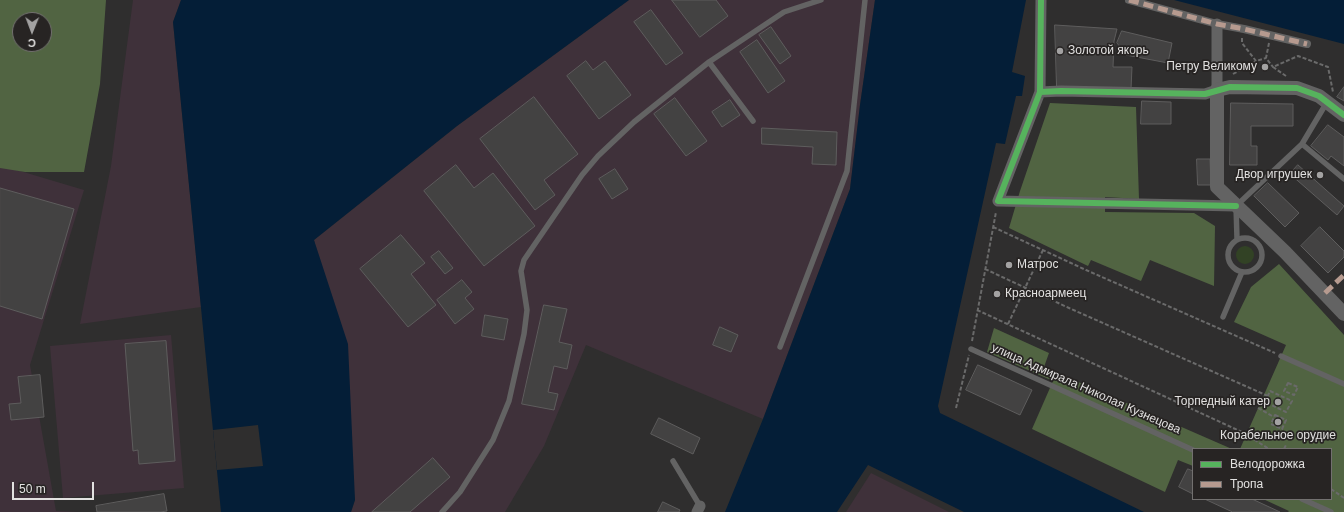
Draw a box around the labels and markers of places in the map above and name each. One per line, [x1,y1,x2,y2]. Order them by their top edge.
place label: Золотой якорь [1068,44,1149,58]
marker: Золотой якорь [1055,46,1065,56]
place label: Петру Великому [1166,60,1257,74]
marker: Петру Великому [1260,62,1270,72]
place label: Двор игрушек [1236,168,1312,182]
marker: Двор игрушек [1315,170,1325,180]
place label: Матрос [1017,258,1058,272]
marker: Матрос [1004,260,1014,270]
place label: Красноармеец [1005,287,1086,301]
marker: Красноармеец [992,289,1002,299]
place label: Торпедный катер [1174,395,1270,409]
marker: Торпедный катер [1273,397,1283,407]
marker: Корабельное орудие [1273,417,1283,427]
place label: Корабельное орудие [1220,429,1336,443]

